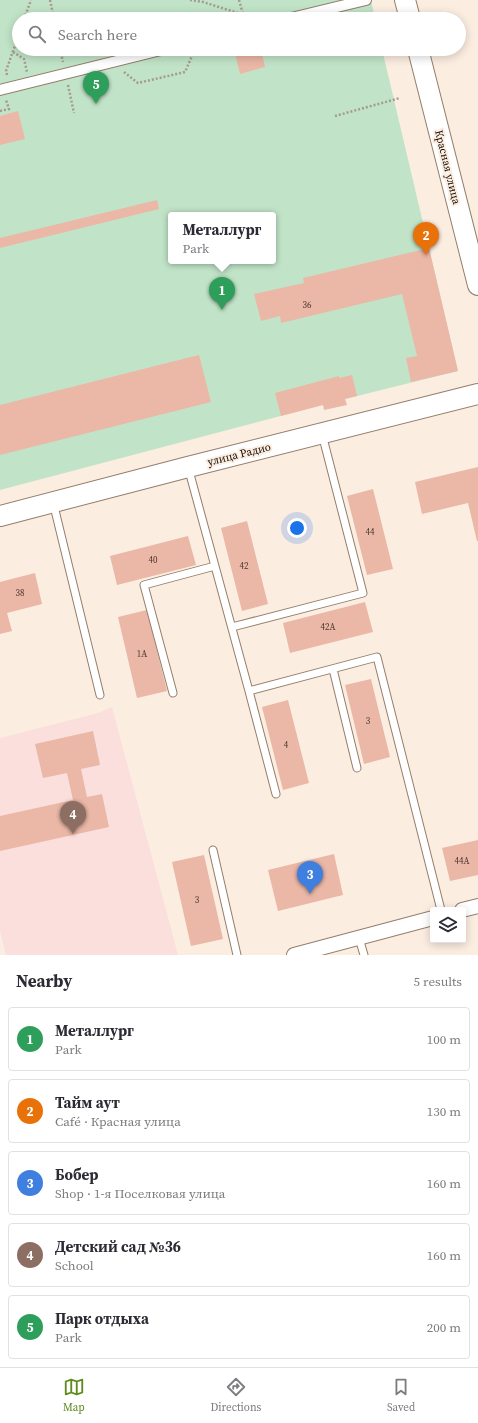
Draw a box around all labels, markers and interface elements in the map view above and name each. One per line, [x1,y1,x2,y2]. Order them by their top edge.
search box [12,12,466,56]
icon: search [26,23,48,45]
text: Search here [58,24,137,45]
pin: 5 [83,71,109,104]
street label: Красная улица [431,128,464,206]
popup [168,212,276,264]
text: Металлург [183,219,261,240]
pin: 2 [413,222,439,255]
text: Park [183,240,209,257]
pin: 1 [209,277,235,310]
house number: 36 [302,299,312,311]
street label: улица Радио [206,439,272,470]
your location [287,518,307,538]
house number: 44 [365,526,375,538]
house number: 40 [148,554,158,566]
house number: 42 [239,560,249,572]
house number: 38 [15,587,25,599]
house number: 42А [321,621,336,633]
house number: 1А [137,648,147,660]
house number: 3 [366,715,371,727]
house number: 4 [284,739,289,751]
pin: 4 [60,801,86,834]
house number: 44А [455,855,470,867]
pin: 3 [297,861,323,894]
house number: 3 [195,894,200,906]
map controls [430,907,466,943]
button: layers [430,907,466,943]
text: Nearby [16,969,72,993]
text: 5 results [414,973,462,990]
text: Металлург [55,1020,134,1041]
text: 1 [26,1031,34,1048]
text: 100 m [427,1031,461,1048]
text: Park [55,1041,82,1058]
text: Тайм аут [55,1092,120,1113]
text: 2 [26,1103,34,1120]
text: 130 m [427,1103,461,1120]
text: Café · Красная улица [55,1113,181,1130]
text: Бобер [55,1164,98,1185]
text: 3 [26,1175,34,1192]
text: 160 m [427,1175,461,1192]
text: Shop · 1-я Поселковая улица [55,1185,225,1202]
text: Детский сад №36 [55,1236,181,1257]
text: 4 [26,1247,34,1264]
text: 160 m [427,1247,461,1264]
text: School [55,1257,94,1274]
text: Парк отдыха [55,1308,149,1329]
text: 5 [26,1319,34,1336]
text: 200 m [427,1319,461,1336]
text: Park [55,1329,82,1346]
tab: Map [63,1376,85,1415]
tab: Directions [210,1376,261,1415]
tab: Saved [387,1376,415,1415]

